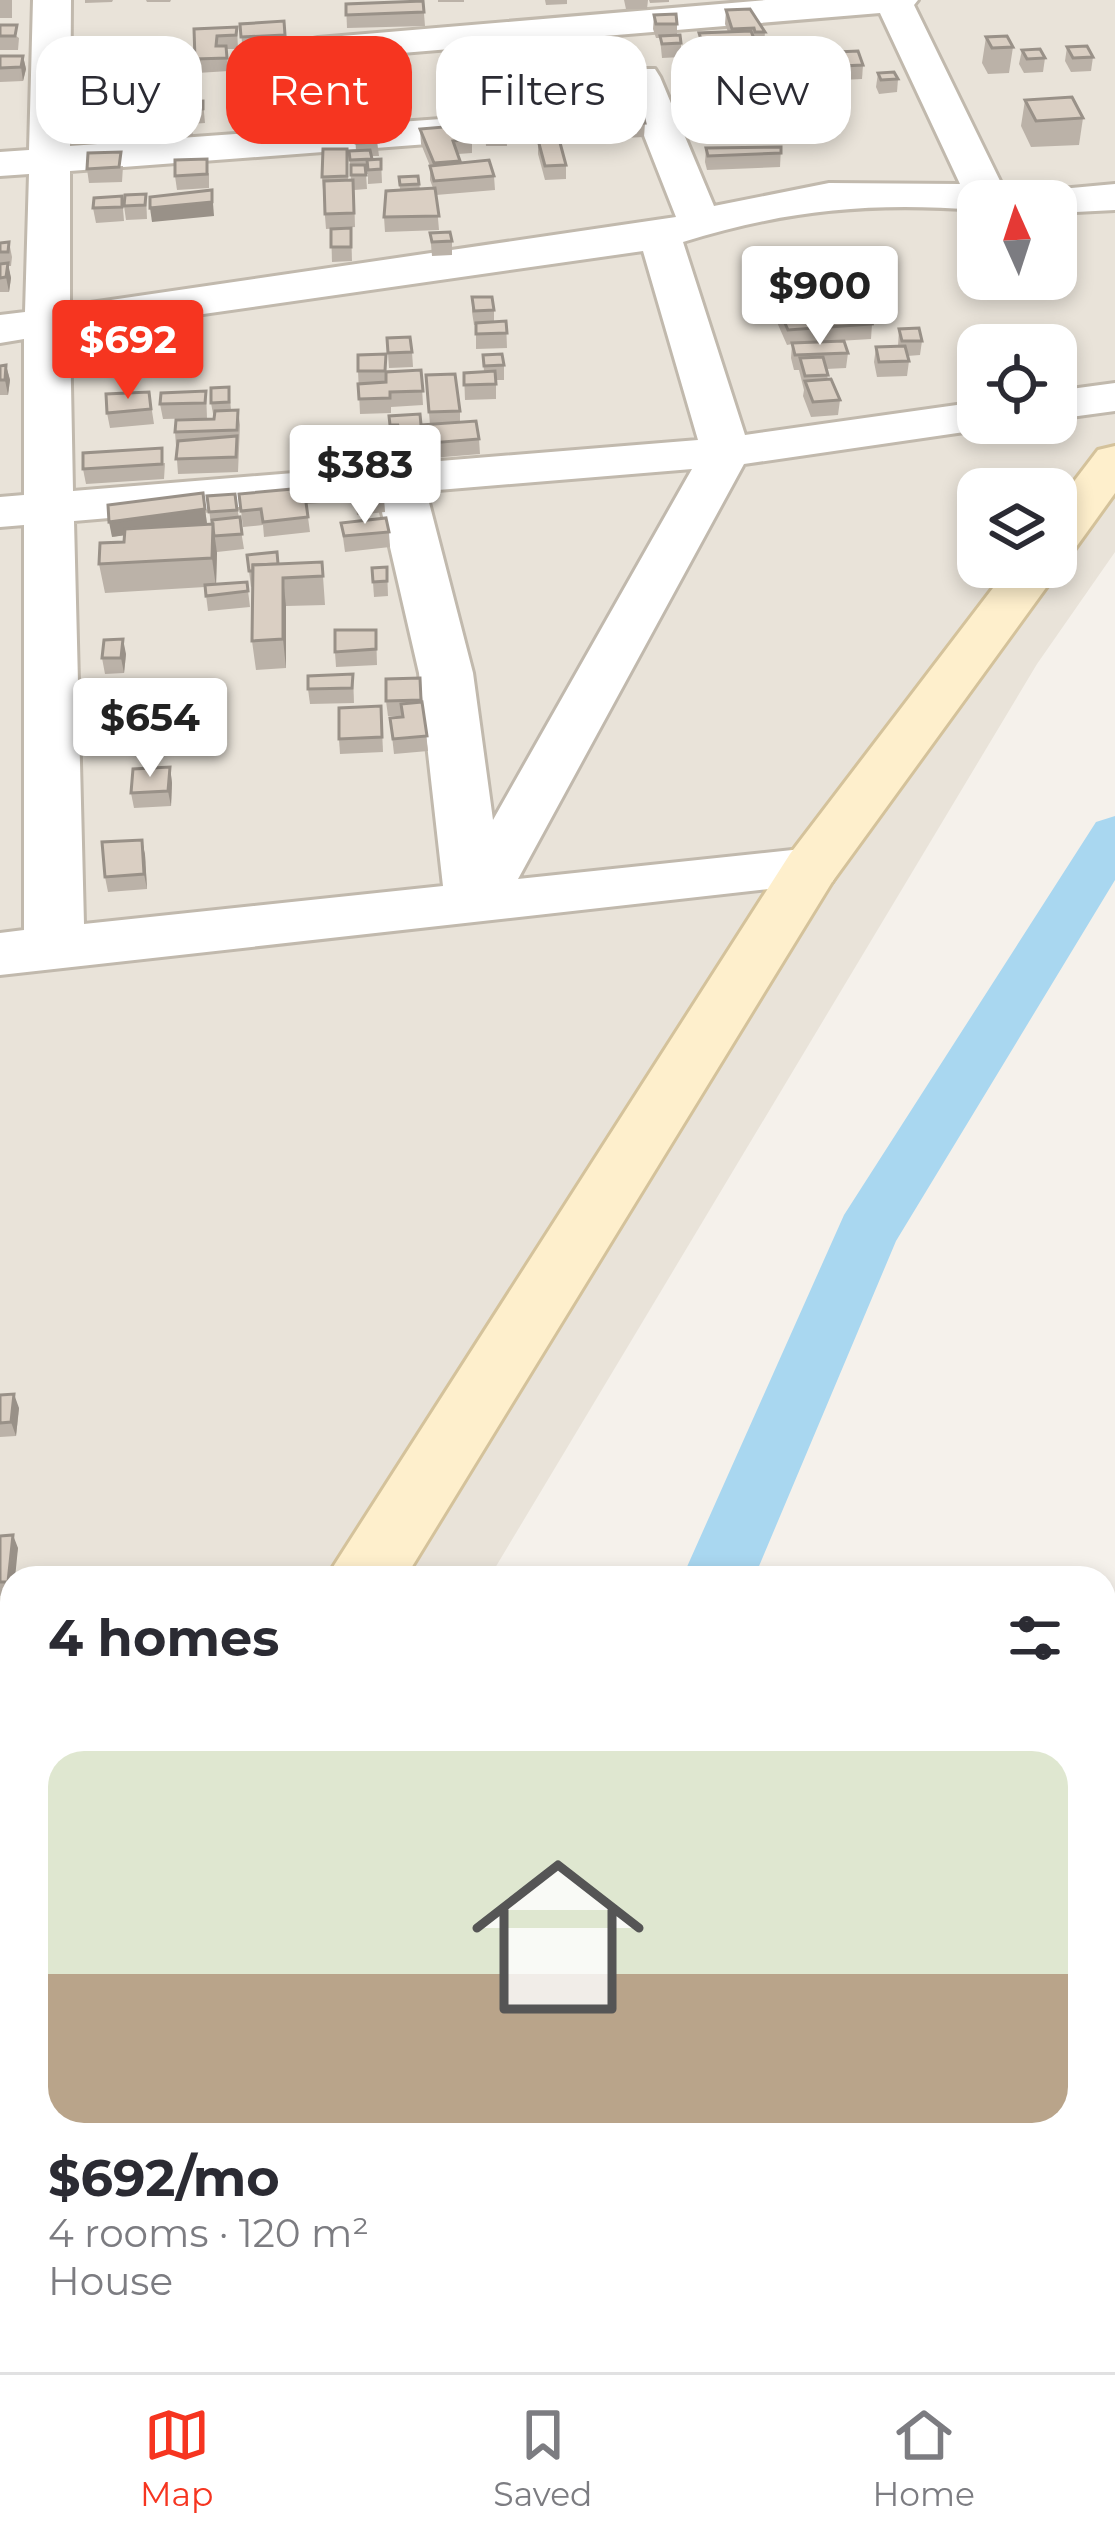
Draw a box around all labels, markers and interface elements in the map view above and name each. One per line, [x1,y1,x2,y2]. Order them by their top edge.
chip: Buy [36,36,202,144]
chip: Rent [226,36,412,144]
chip: Filters [436,36,647,144]
chip: New [671,36,851,144]
north arrow [957,180,1077,300]
map controls [957,180,1077,588]
pin: $900 [749,246,891,348]
text: $900 [769,261,871,309]
pin: $692 [57,300,199,402]
text: $692 [79,315,177,363]
button: locate [957,324,1077,444]
pin: $383 [294,425,436,527]
text: $383 [317,440,413,488]
button: layers [957,468,1077,588]
pin: $654 [79,678,221,780]
text: $654 [100,693,200,741]
icon: filters [1002,1605,1068,1671]
text: 4 homes [48,1607,279,1669]
icon: home [450,1829,666,2045]
text: $692/mo [48,2147,280,2209]
text: 4 rooms · 120 m² [48,2209,369,2257]
text: House [48,2257,173,2305]
tab: Map [140,2402,213,2514]
tab: Saved [493,2402,593,2514]
tab: Home [873,2402,975,2514]

